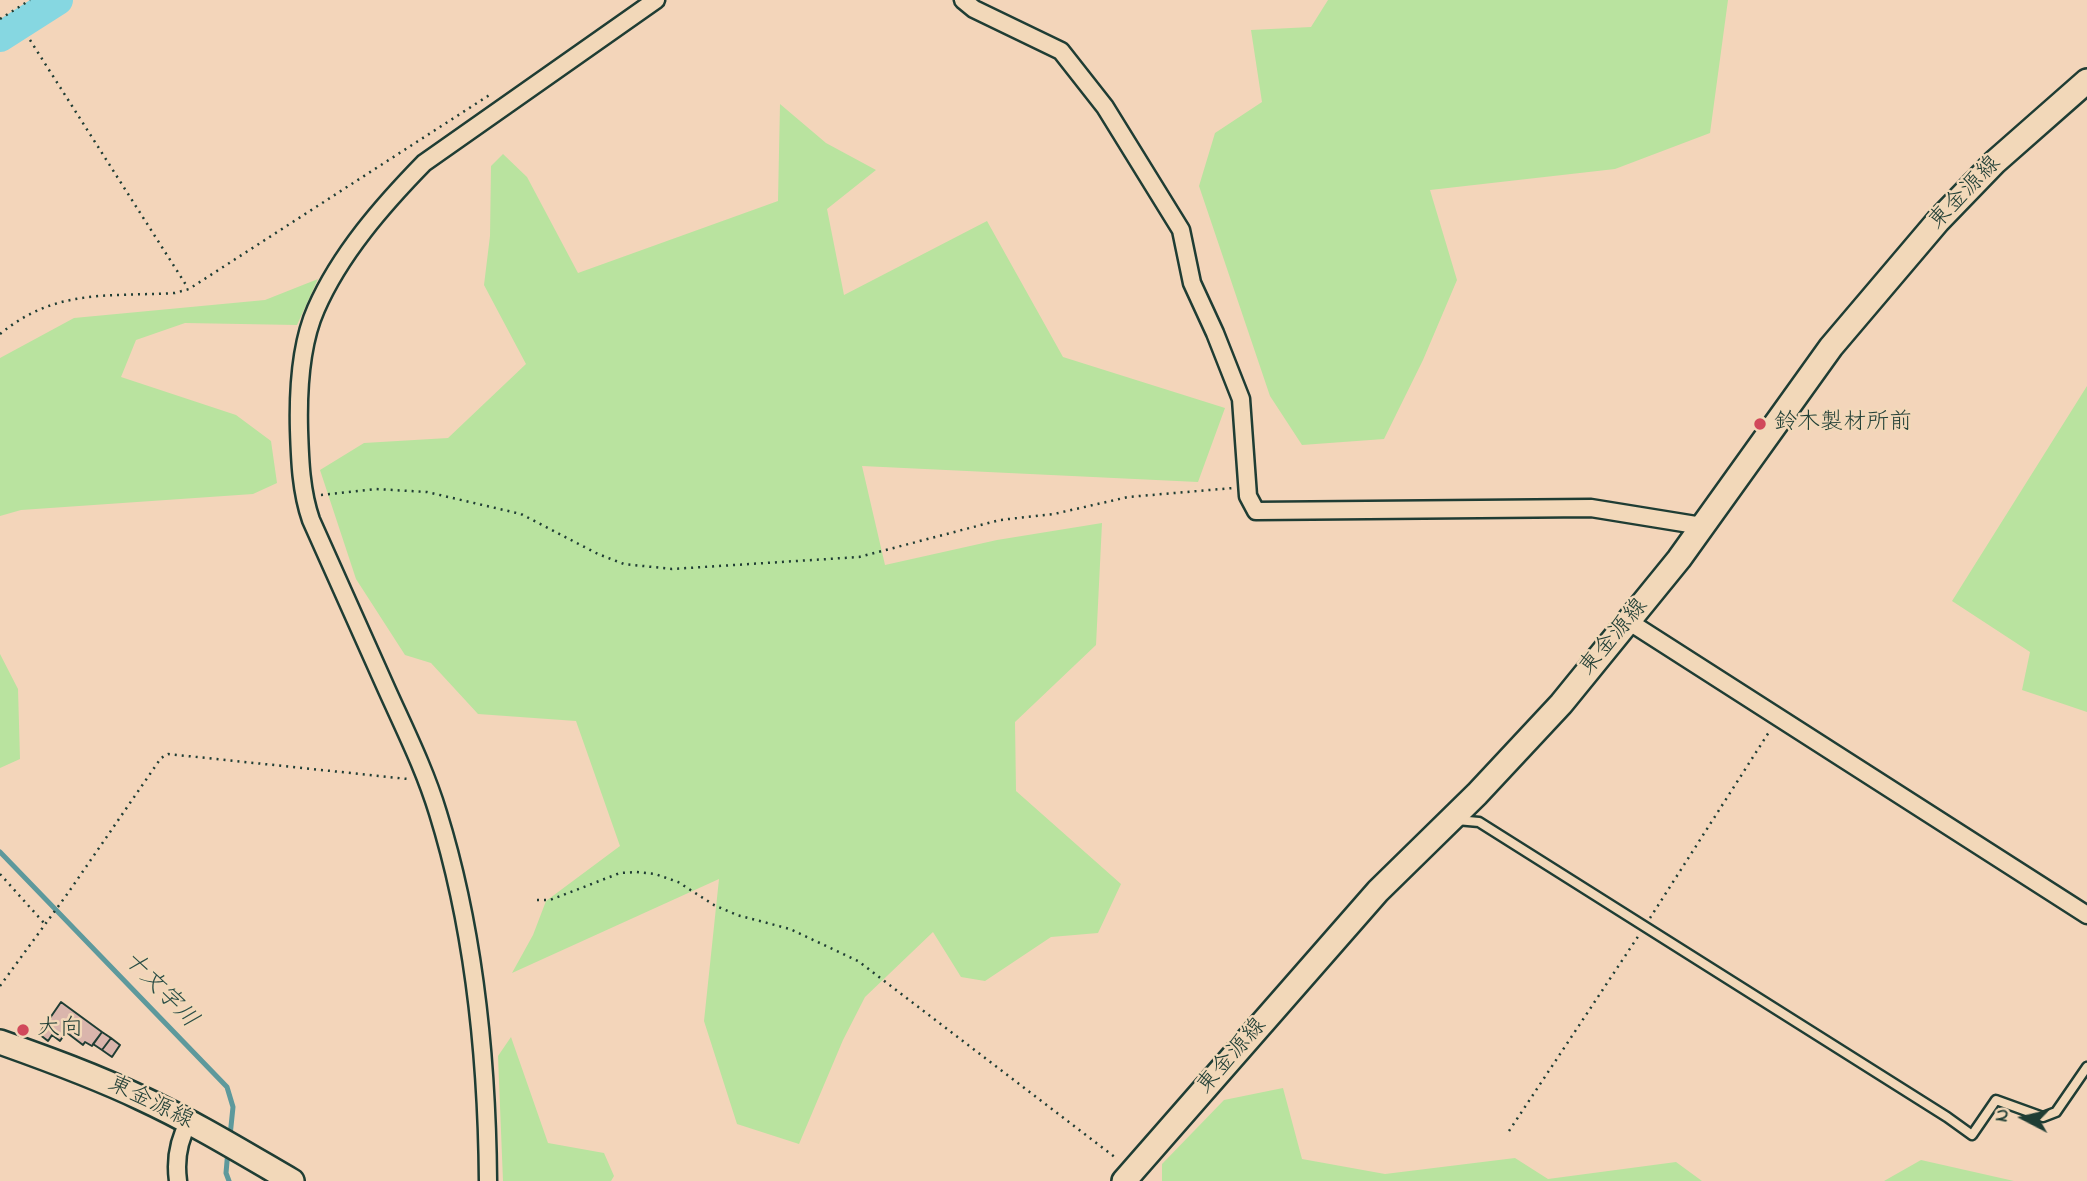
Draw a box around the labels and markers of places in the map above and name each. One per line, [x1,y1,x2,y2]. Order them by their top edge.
place label: 鈴木製材所前 [1774,410,1912,438]
marker: 鈴木製材所前 [1752,416,1768,432]
place label: 大向 [37,1016,83,1044]
marker: 大向 [15,1022,31,1038]

